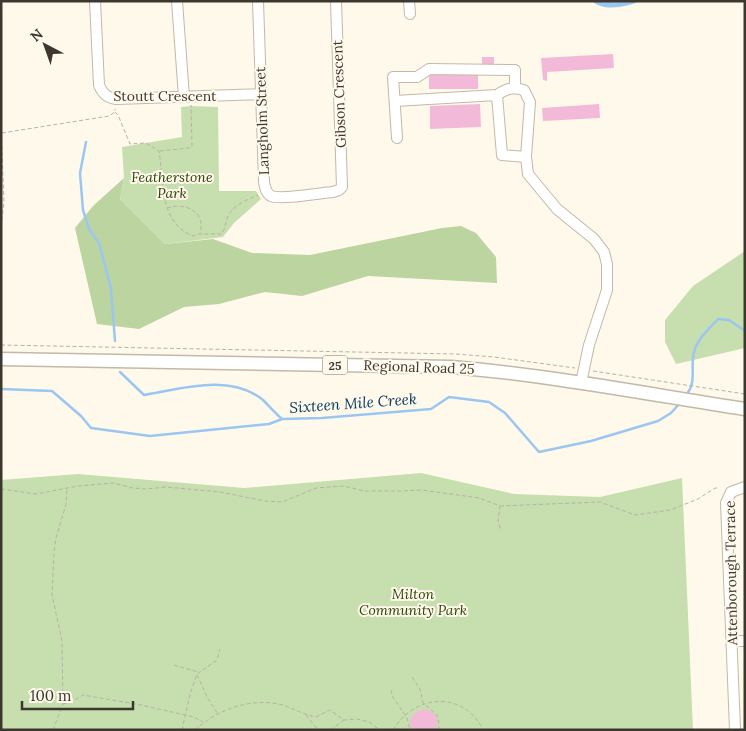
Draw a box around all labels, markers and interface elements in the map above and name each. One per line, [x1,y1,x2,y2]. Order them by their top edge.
north arrow [20,20,70,70]
text: N [26,25,47,46]
street label: Gibson Crescent [328,39,350,148]
street label: Langholm Street [251,66,273,176]
street label: Stoutt Crescent [113,87,217,105]
park label: Featherstone Park [131,168,213,202]
road number: 25 [322,356,348,374]
street label: Regional Road 25 [363,356,475,378]
water label: Sixteen Mile Creek [289,389,417,417]
street label: Attenborough Terrace [721,500,741,647]
park label: Milton Community Park [359,585,467,619]
scale bar [22,678,134,710]
text: 100 m [30,686,71,705]

